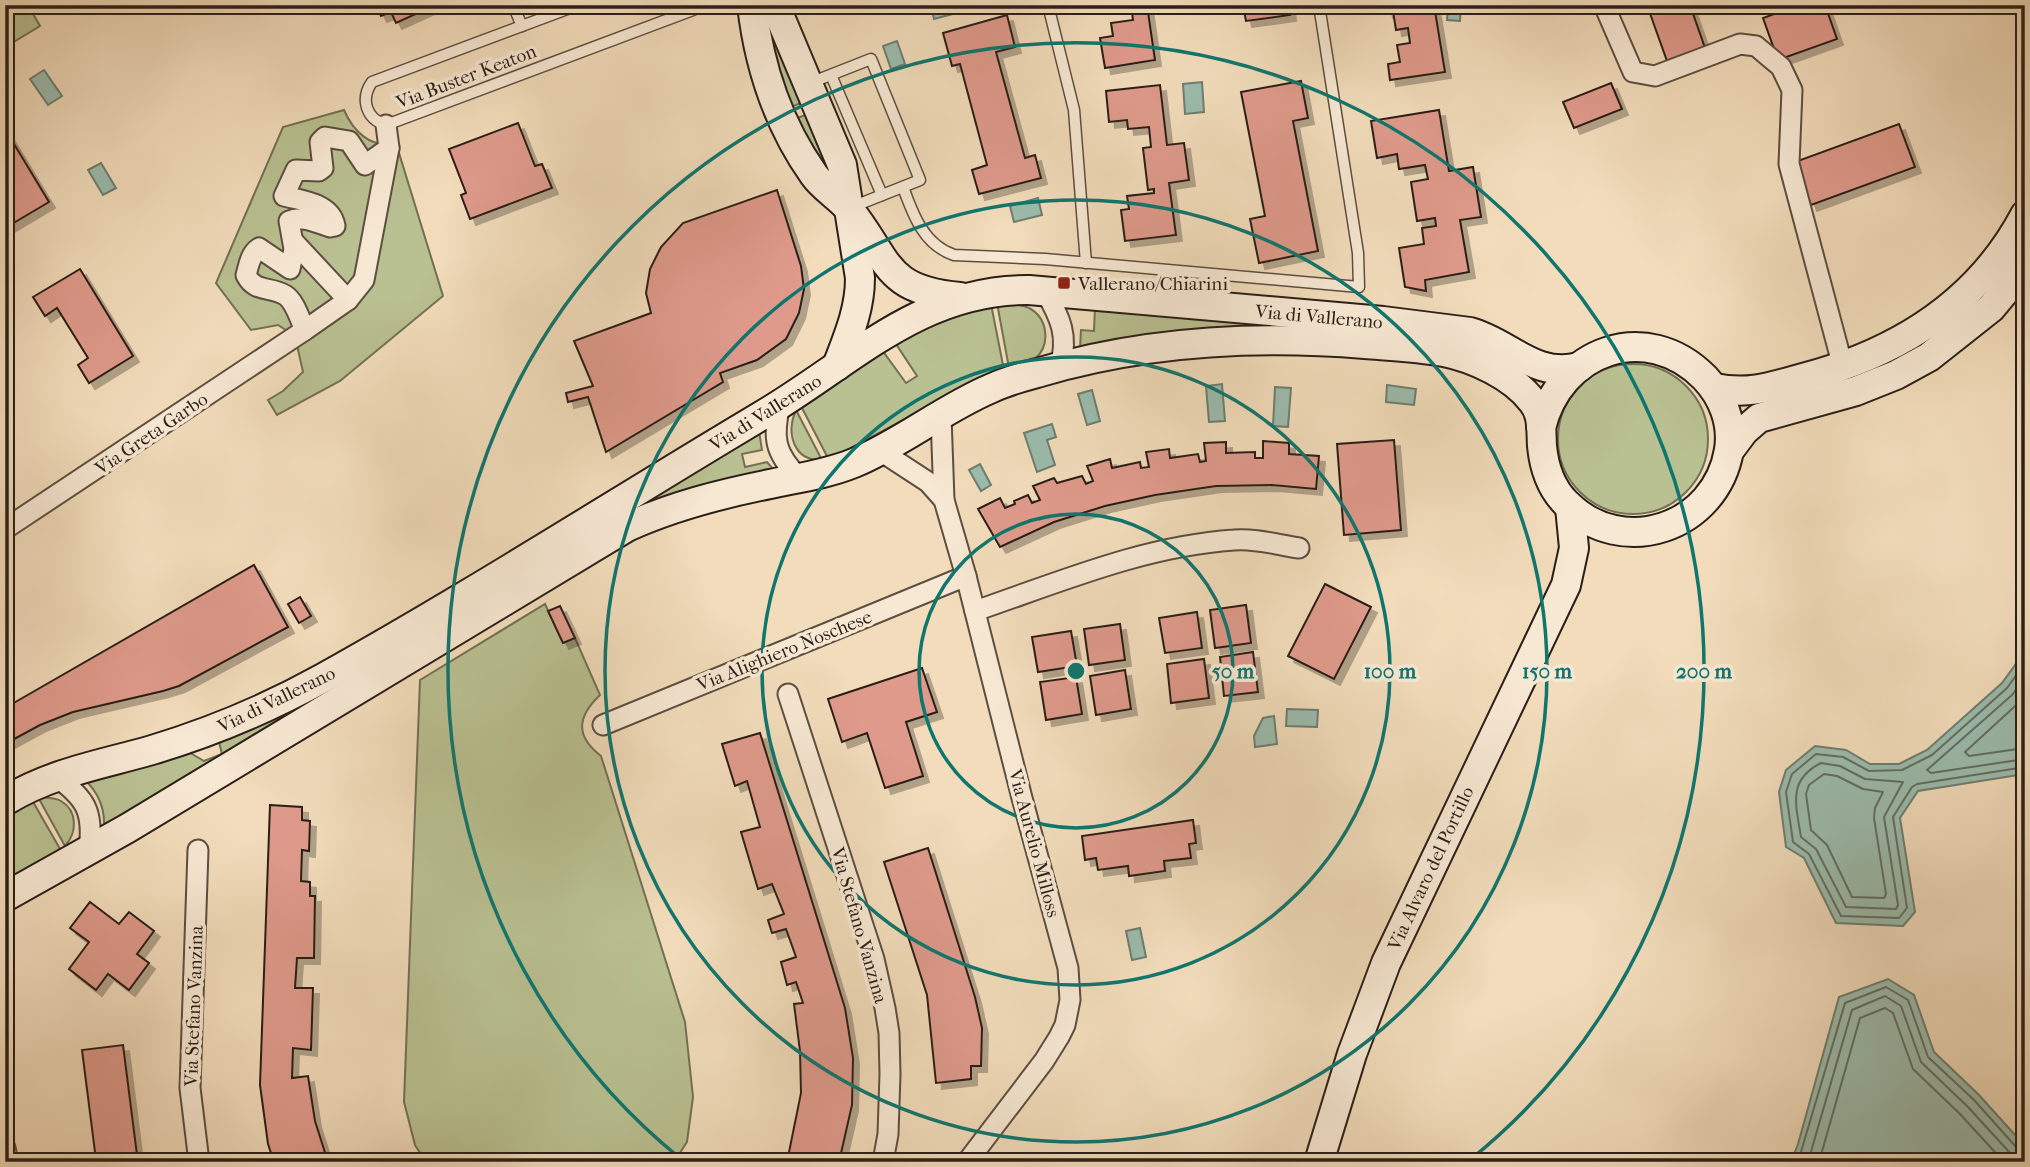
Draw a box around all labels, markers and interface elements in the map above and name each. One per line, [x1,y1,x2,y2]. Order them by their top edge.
street label: Via Buster Keaton [392,40,540,114]
place label: Vallerano/Chiarini [1077,273,1228,295]
marker: Vallerano/Chiarini [1056,275,1072,291]
street label: Via di Vallerano [1253,300,1384,334]
street label: Via di Vallerano [705,369,826,457]
street label: Via Greta Garbo [90,388,212,480]
street label: Via Alighiero Noschese [693,606,875,696]
centre of rings [1064,659,1088,683]
text: 50 m [1212,659,1255,683]
text: 100 m [1364,659,1417,683]
text: 150 m [1522,659,1573,683]
text: 200 m [1676,659,1733,683]
street label: Via di Vallerano [213,662,339,738]
street label: Via Aurelio Milloss [1003,766,1064,920]
street label: Via Alvaro del Portillo [1383,783,1479,955]
street label: Via Stefano Vanzina [826,844,892,1006]
street label: Via Stefano Vanzina [180,925,208,1088]

